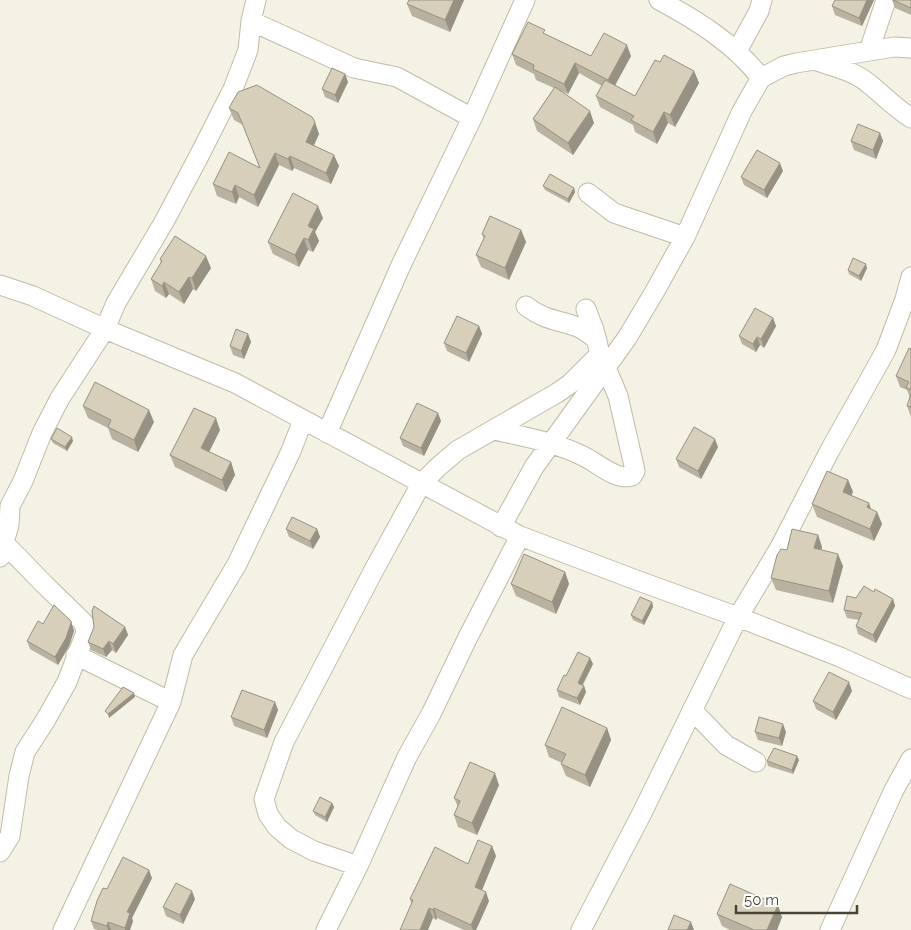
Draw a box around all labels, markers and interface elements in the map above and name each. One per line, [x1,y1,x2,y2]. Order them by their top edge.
scale bar [736,882,857,914]
text: 50 m [744,891,779,909]

